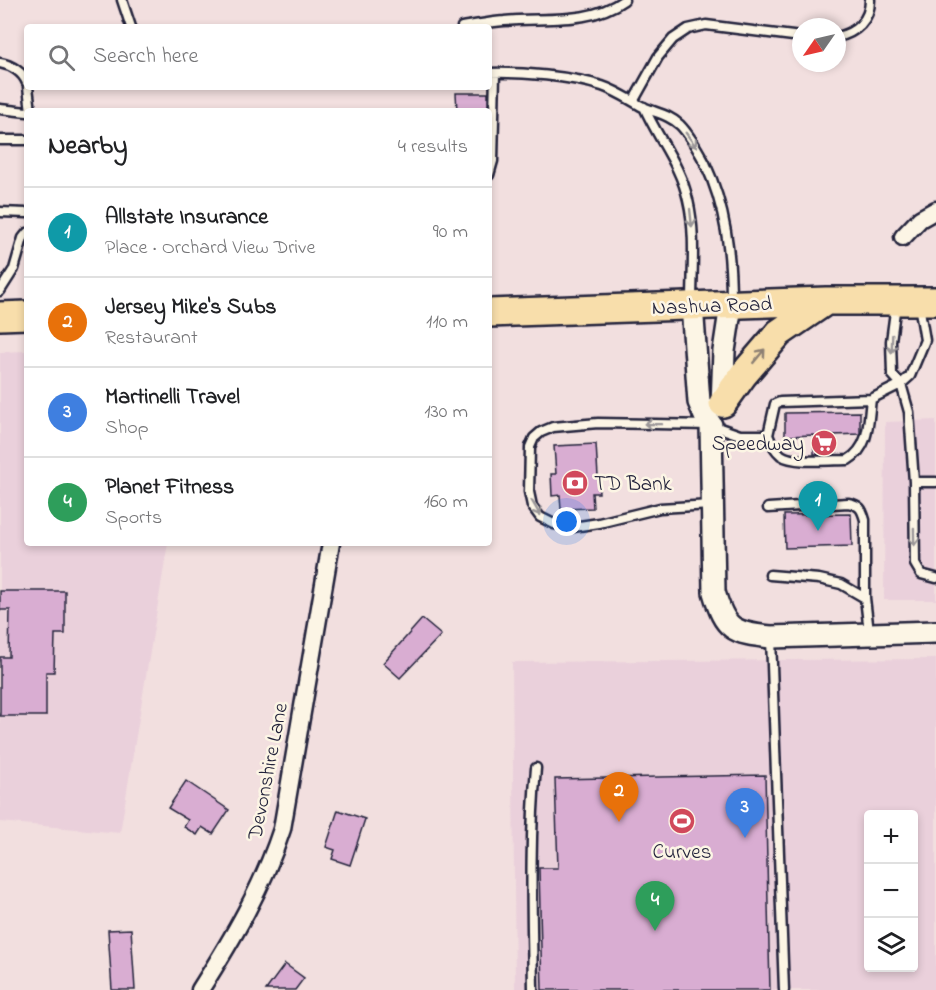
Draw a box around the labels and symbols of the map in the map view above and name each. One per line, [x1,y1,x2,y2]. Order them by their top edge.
north arrow [792,18,846,72]
one-way arrow [684,131,697,147]
one-way arrow [686,208,697,228]
street label: Nashua Road [651,290,773,324]
one-way arrow [886,333,898,353]
one-way arrow [752,348,765,364]
one-way arrow [643,418,663,430]
supermarket icon: Speedway [809,428,839,458]
place label: Speedway [712,430,804,462]
bank icon: TD Bank [560,468,590,498]
place label: TD Bank [594,470,673,500]
pin: 1 [798,482,838,531]
one-way arrow [530,499,542,516]
your location [552,507,581,536]
one-way arrow [909,526,920,546]
street label: Devonshire Lane [241,700,297,843]
pin: 2 [600,772,638,822]
pin: 3 [726,788,764,838]
sports icon: Curves [667,806,697,836]
place label: Curves [653,838,711,868]
pin: 4 [636,882,674,931]

